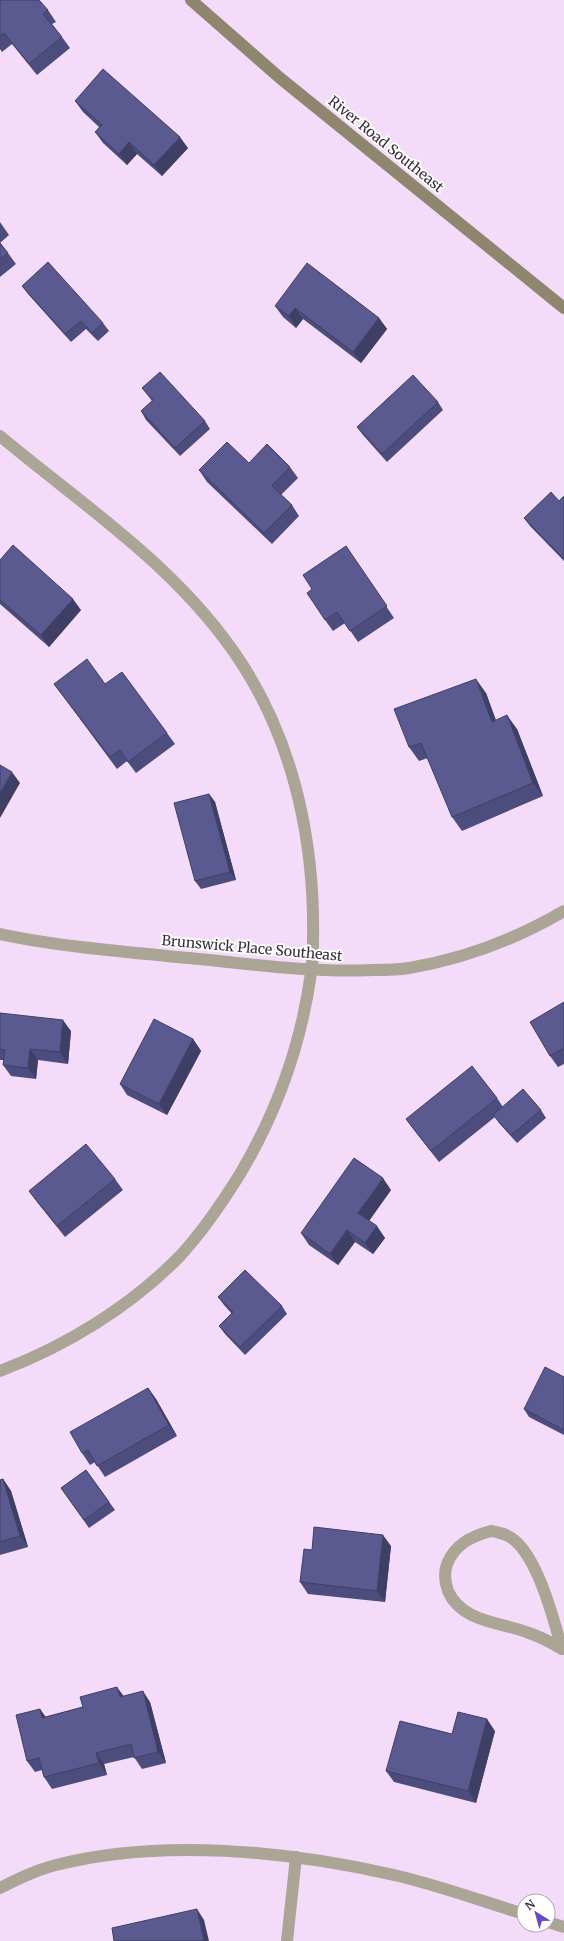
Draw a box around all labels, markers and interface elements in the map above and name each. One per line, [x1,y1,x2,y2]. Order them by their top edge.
street label: River Road Southeast [325,92,448,196]
street label: Brunswick Place Southeast [161,931,344,965]
north arrow [516,1893,556,1933]
text: N [522,1897,538,1913]

